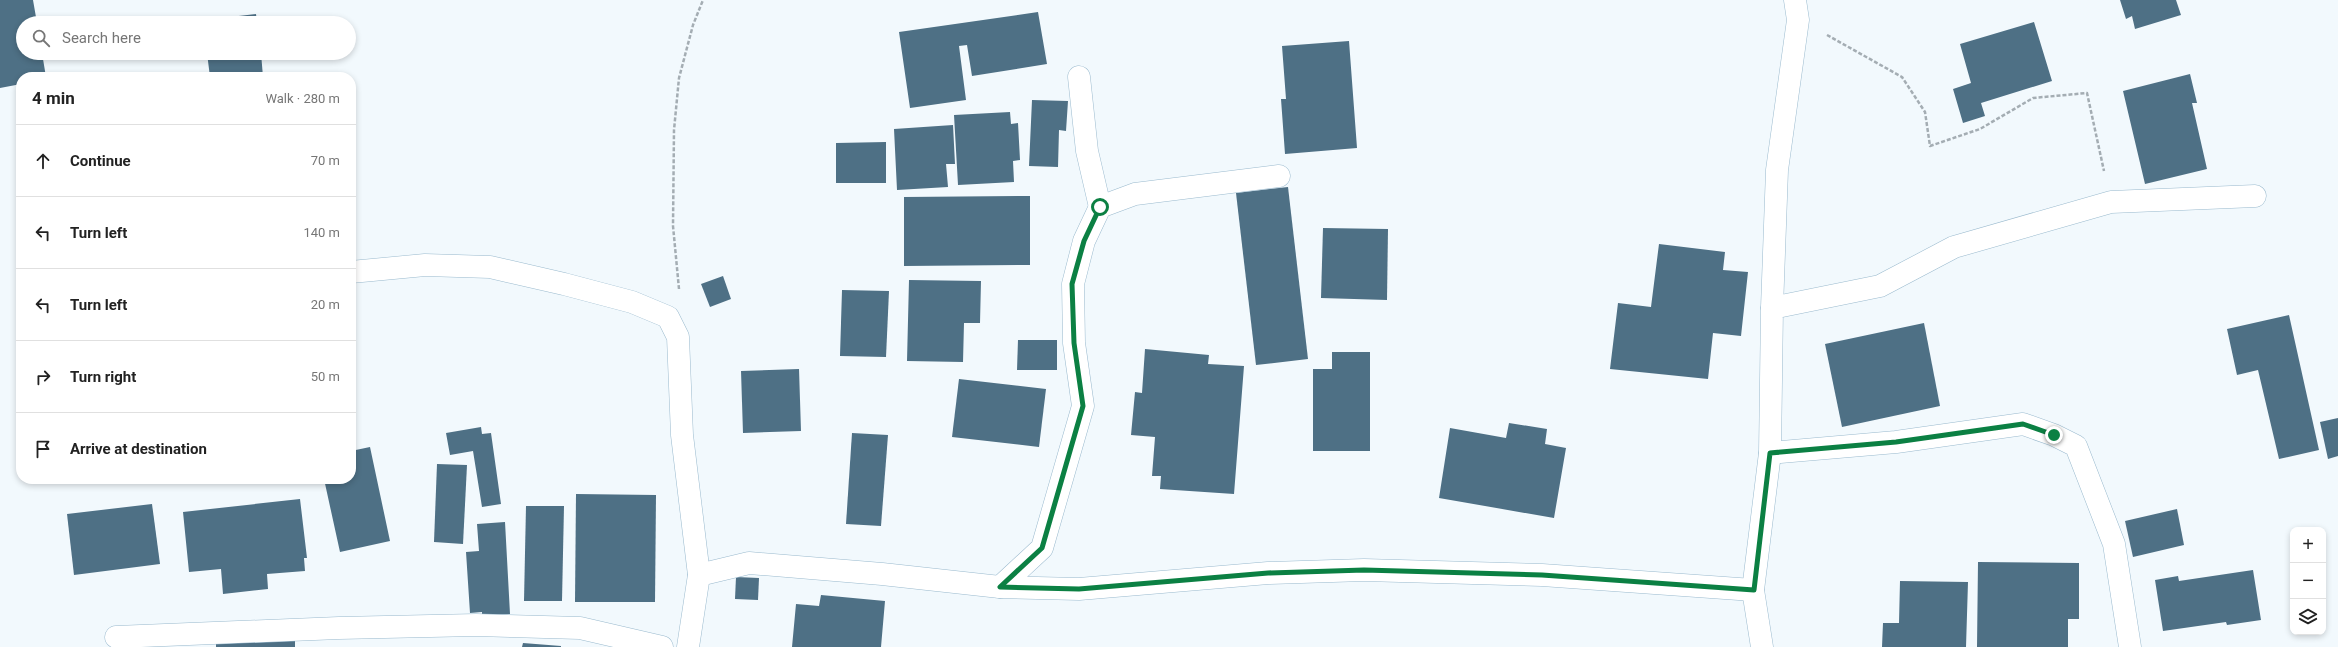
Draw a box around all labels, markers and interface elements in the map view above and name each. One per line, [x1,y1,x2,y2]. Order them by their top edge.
search box [16,16,356,60]
icon: search [30,27,52,49]
text: Search here [62,29,141,47]
text: 4 min [32,88,75,108]
text: Walk · 280 m [265,91,340,106]
icon: ahead [32,150,54,172]
text: Continue [70,152,131,170]
text: 70 m [311,153,340,168]
route start [1091,198,1109,216]
icon: left [32,222,54,244]
text: Turn left [70,224,127,242]
text: 140 m [303,225,340,240]
icon: left [32,294,54,316]
text: Turn left [70,296,127,314]
text: 20 m [311,297,340,312]
icon: right [32,366,54,388]
text: Turn right [70,368,136,386]
text: 50 m [311,369,340,384]
route end [2045,426,2063,444]
icon: arrive [32,438,54,460]
text: Arrive at destination [70,440,207,458]
map controls [2290,527,2326,635]
button: + [2290,527,2326,563]
button: − [2290,563,2326,599]
button: layers [2290,599,2326,635]

